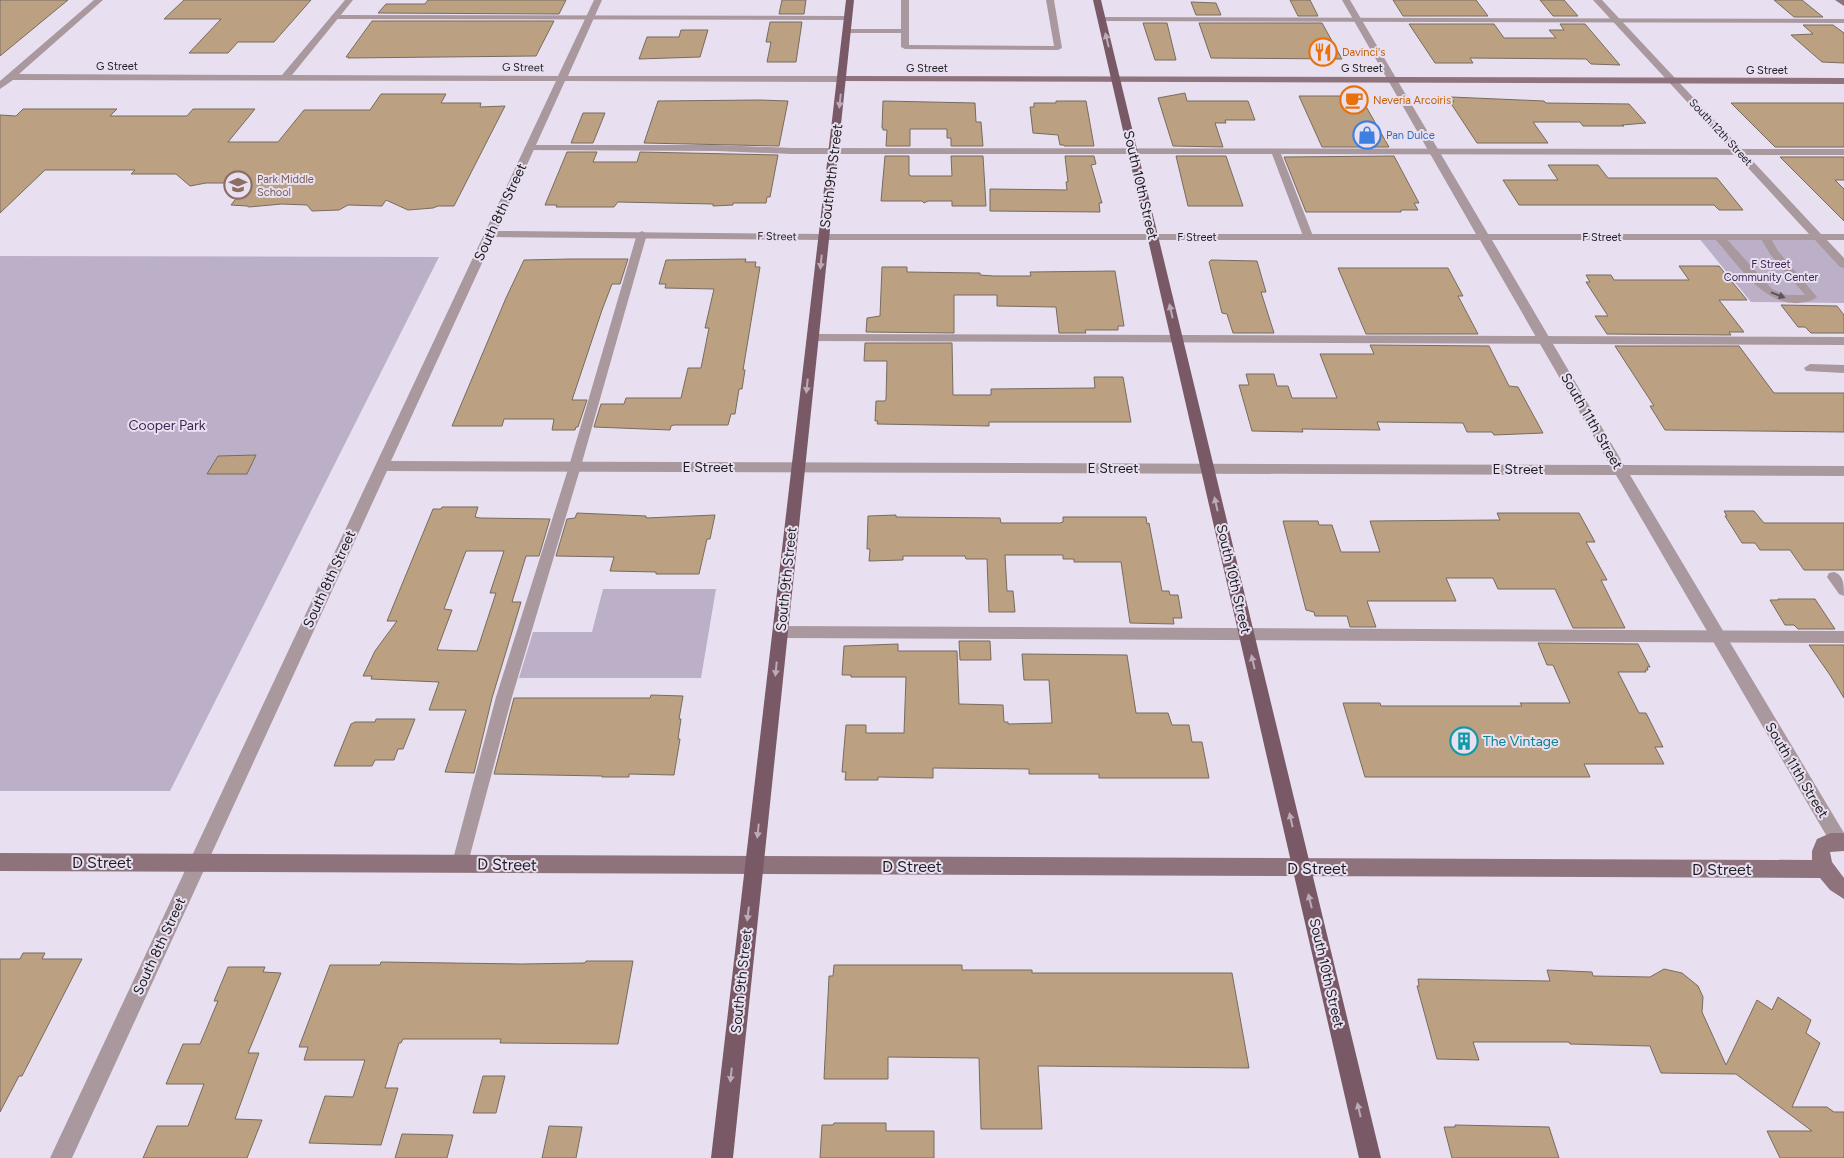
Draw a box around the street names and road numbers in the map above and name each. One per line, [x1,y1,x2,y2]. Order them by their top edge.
street label: G Street [96,60,138,73]
street label: G Street [502,61,544,74]
street label: G Street [906,62,948,75]
street label: G Street [1341,62,1383,75]
street label: G Street [1746,64,1788,77]
street label: South 12th Street [1686,96,1755,169]
street label: South 9th Street [817,123,846,229]
street label: South 10th Street [1120,129,1161,241]
street label: South 8th Street [470,161,530,264]
street label: F Street [757,230,797,243]
street label: F Street [1177,231,1217,244]
street label: F Street [1582,231,1622,244]
street label: South 11th Street [1557,370,1626,472]
street label: E Street [683,459,733,476]
street label: E Street [1088,460,1138,477]
street label: E Street [1493,461,1543,478]
street label: South 10th Street [1213,523,1254,635]
street label: South 9th Street [773,526,800,632]
street label: South 8th Street [299,528,359,631]
street label: South 11th Street [1761,719,1832,821]
street label: D Street [72,853,132,872]
street label: D Street [477,854,537,875]
street label: D Street [882,857,942,876]
street label: D Street [1287,859,1347,878]
street label: D Street [1692,860,1752,879]
street label: South 8th Street [129,895,189,998]
street label: South 10th Street [1306,917,1347,1029]
street label: South 9th Street [728,928,755,1034]

